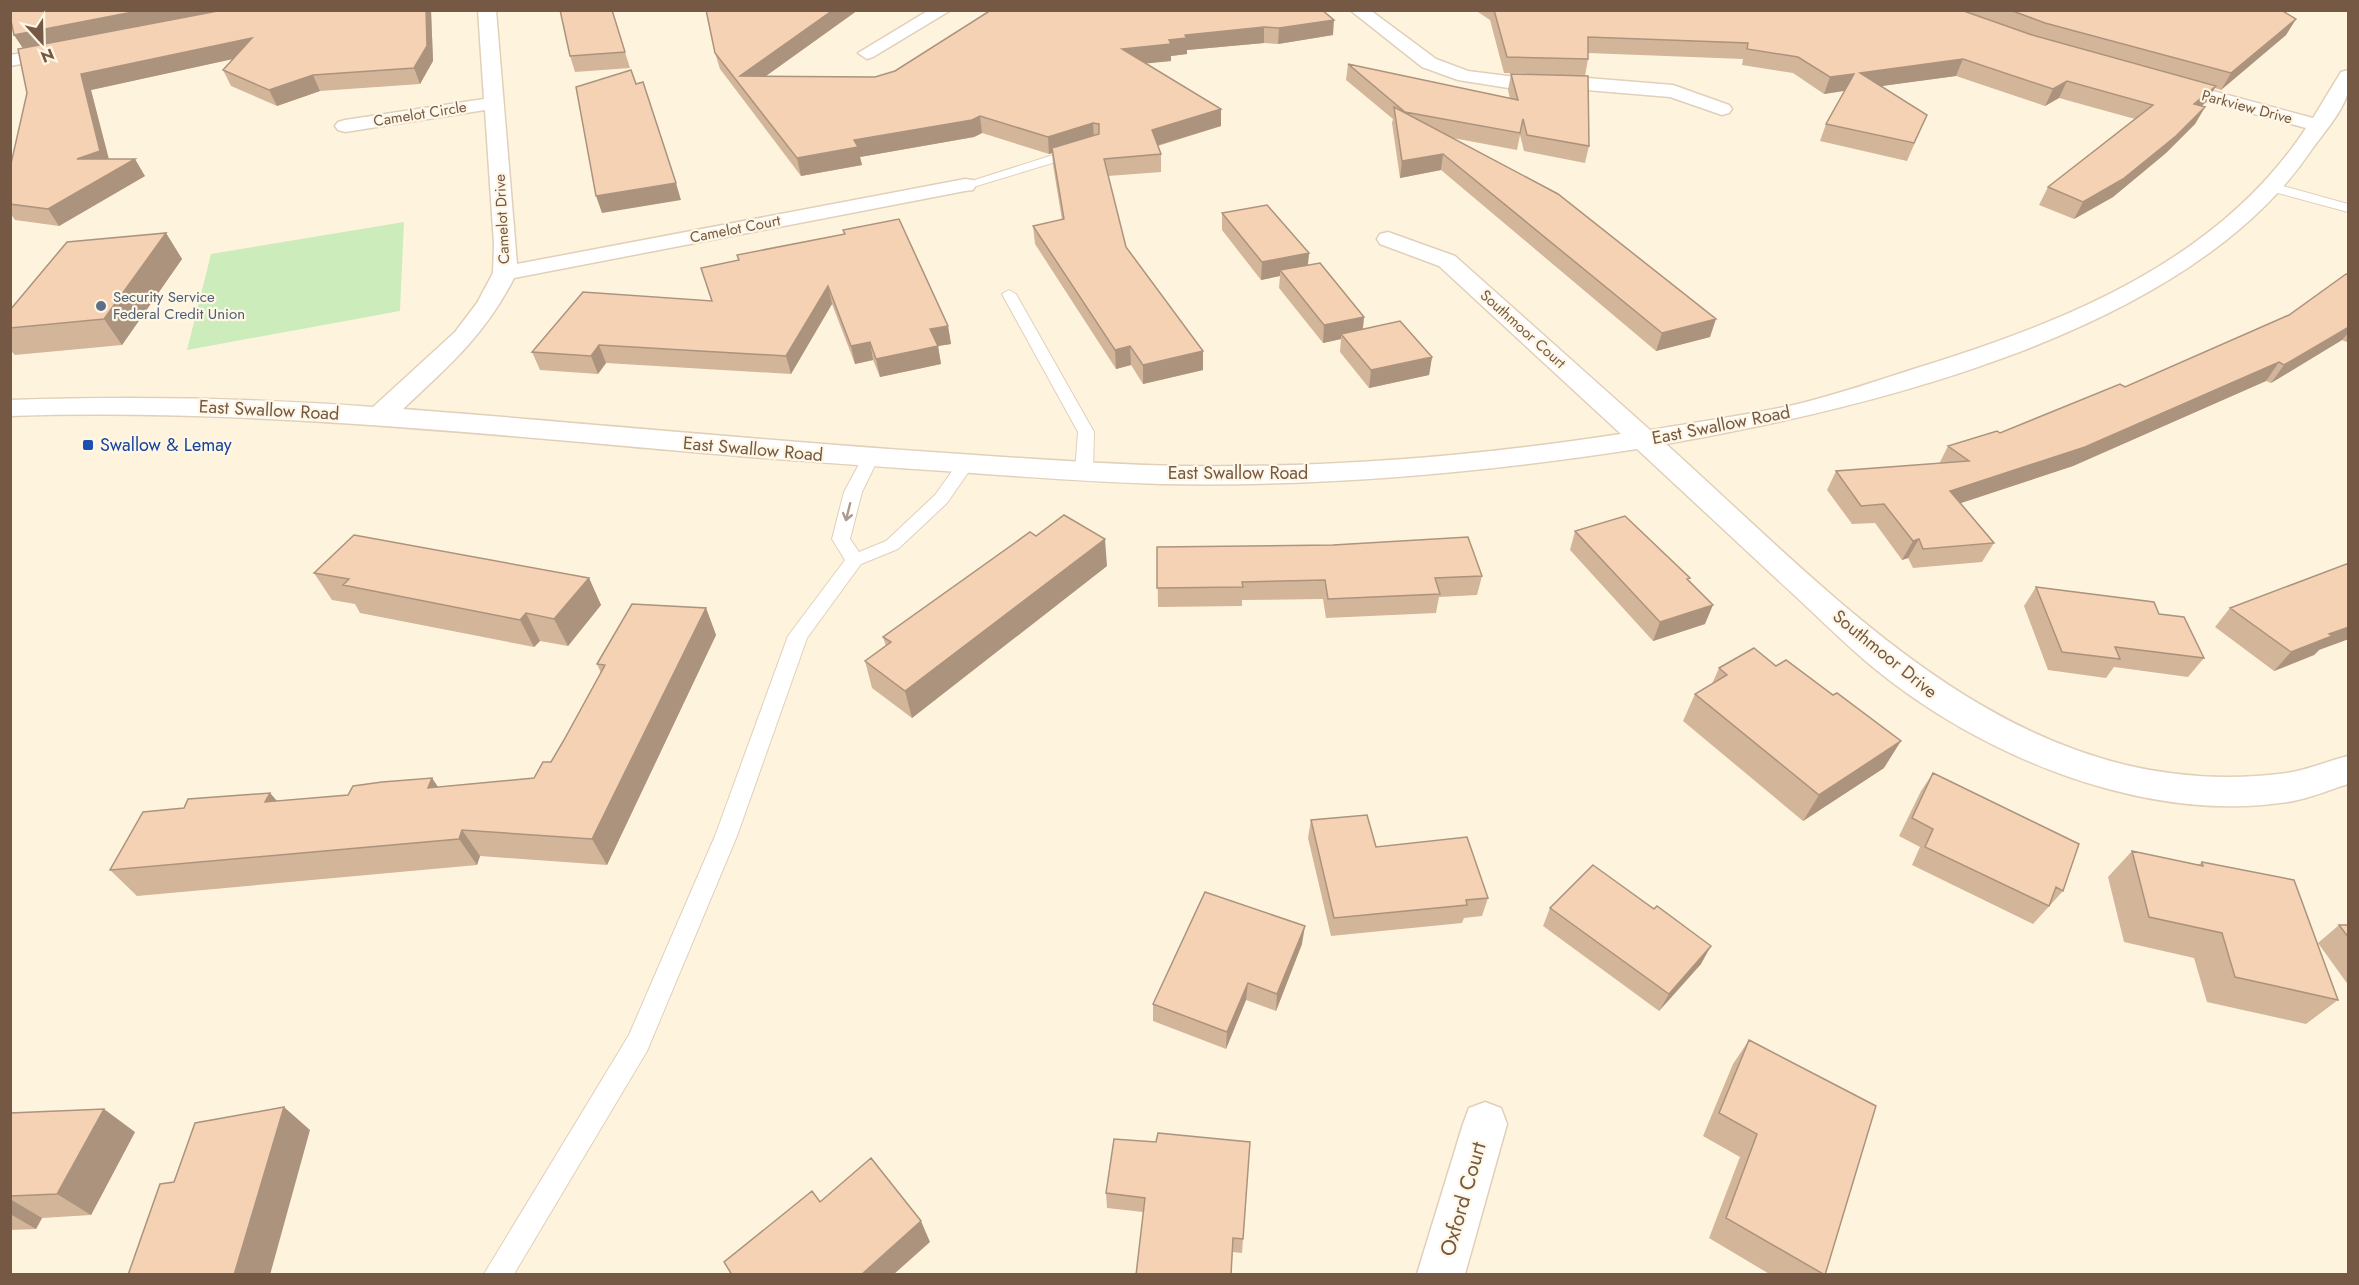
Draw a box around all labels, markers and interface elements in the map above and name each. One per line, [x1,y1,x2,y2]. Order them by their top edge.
north arrow [12,12,72,72]
text: N [37,42,58,68]
street label: Parkview Drive [2199,84,2295,130]
street label: Camelot Circle [372,96,468,132]
street label: Camelot Drive [489,173,515,265]
street label: Camelot Court [688,209,783,249]
street label: Southmoor Court [1475,284,1571,374]
place label: Security Service Federal Credit Union [113,286,245,325]
marker: Security Service Federal Credit Union [94,299,108,313]
street label: East Swallow Road [198,393,340,427]
street label: East Swallow Road [1650,399,1792,451]
street label: East Swallow Road [682,430,824,468]
place label: Swallow & Lemay [100,432,232,458]
marker: Swallow & Lemay [81,438,95,452]
street label: East Swallow Road [1168,460,1308,486]
one-way arrow [841,503,853,522]
street label: Southmoor Drive [1827,604,1943,704]
street label: Oxford Court [1432,1138,1494,1260]

